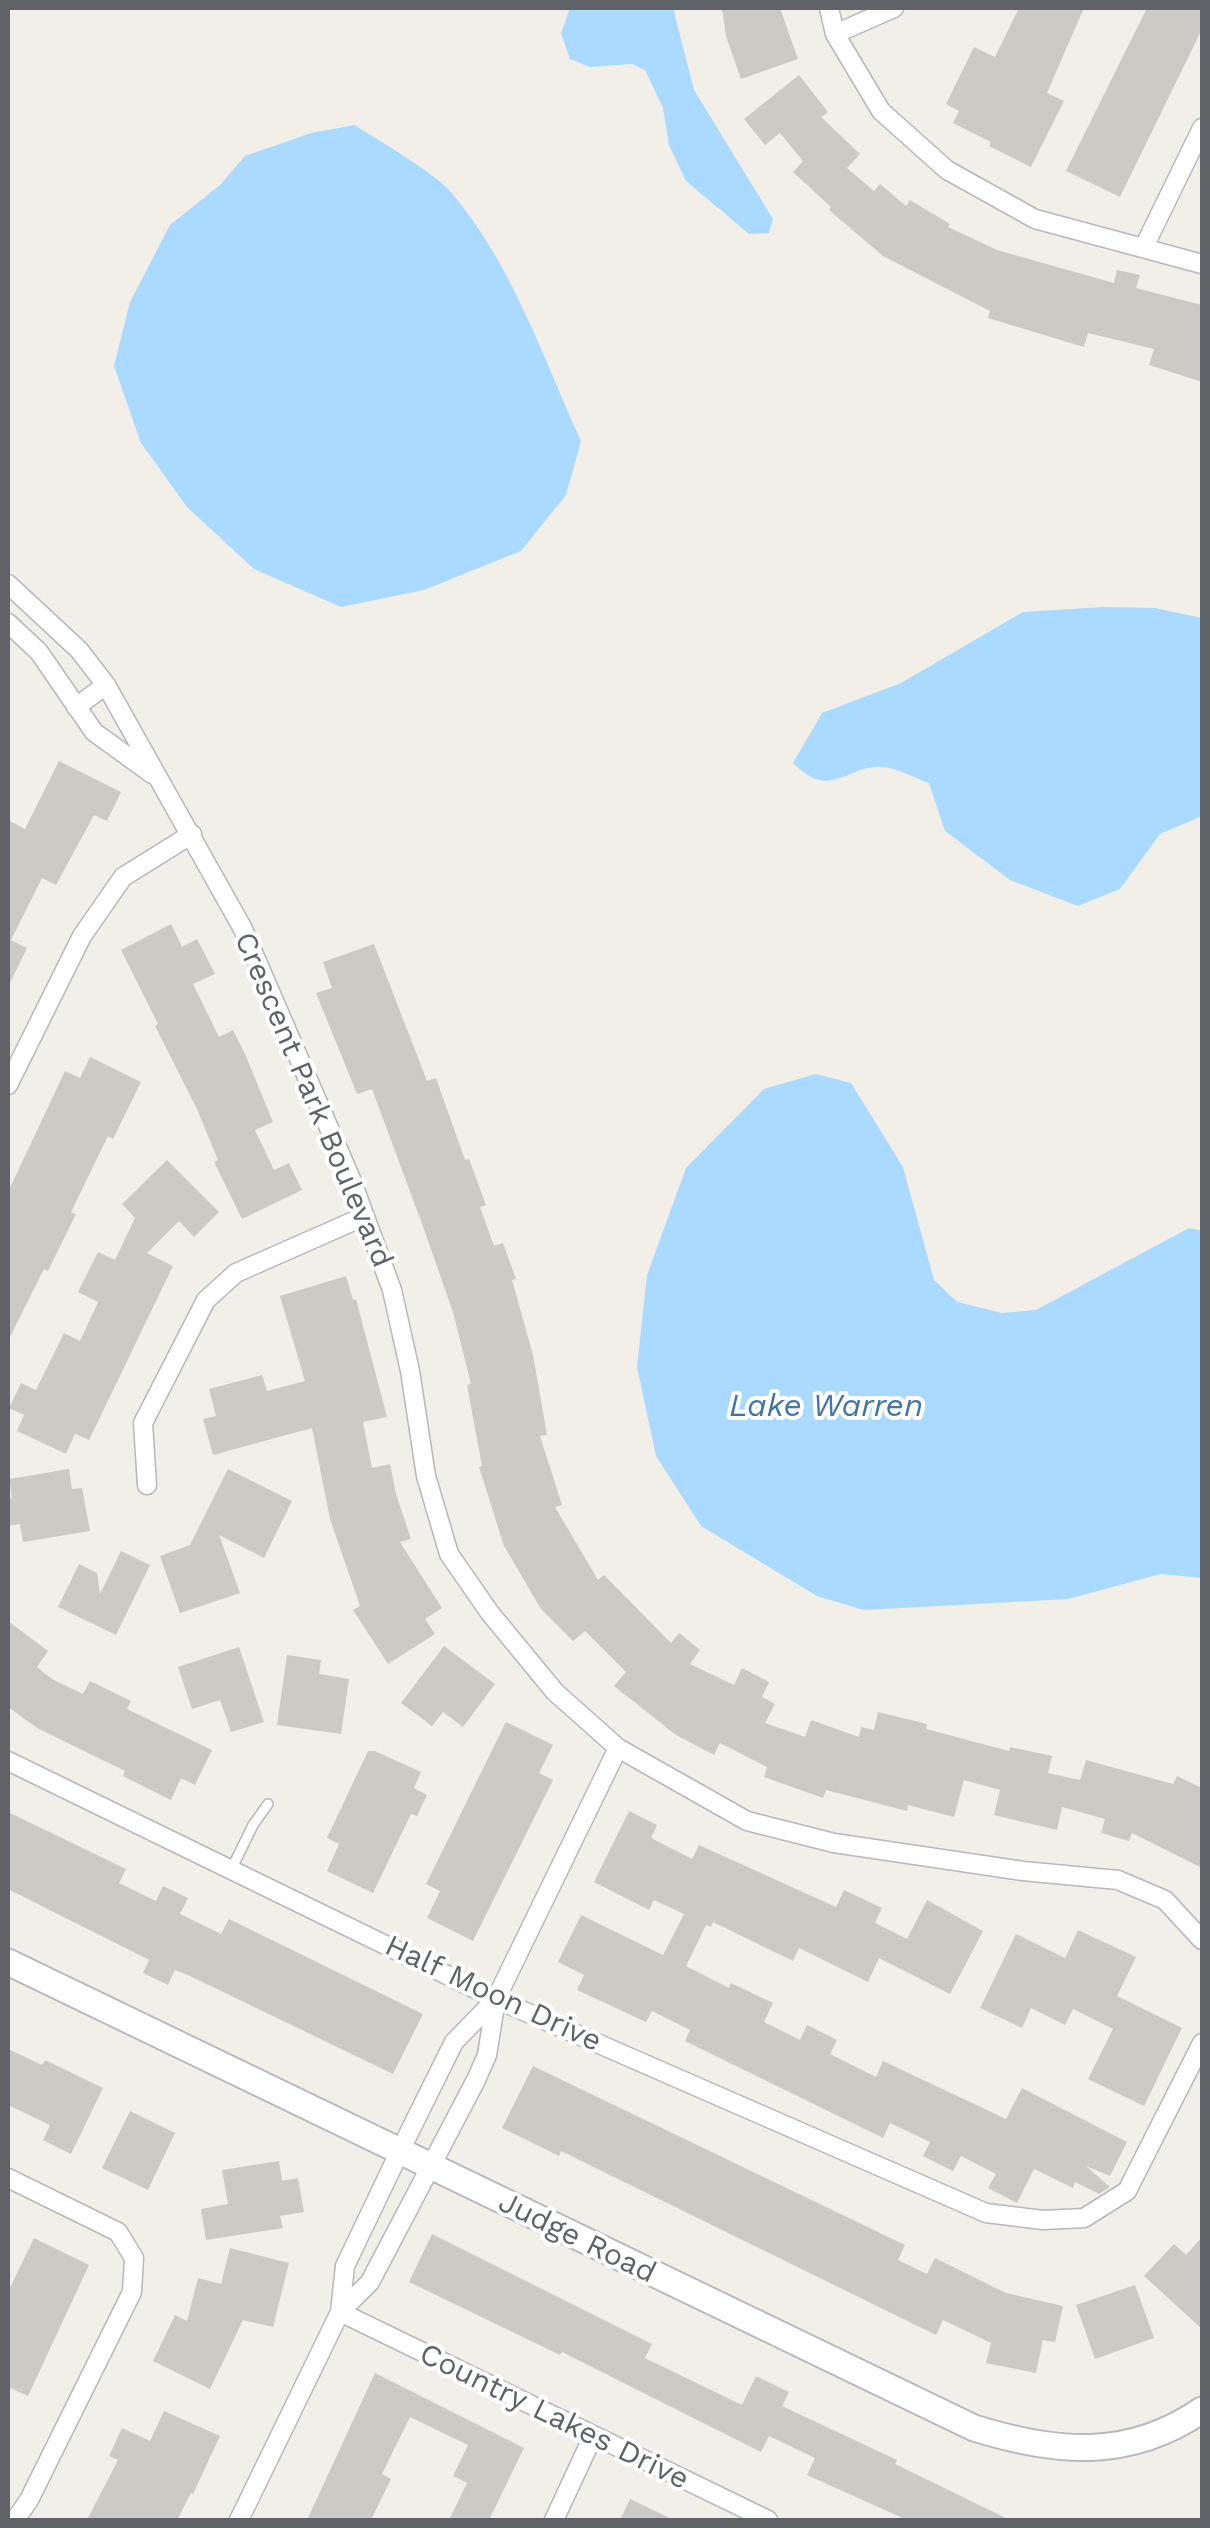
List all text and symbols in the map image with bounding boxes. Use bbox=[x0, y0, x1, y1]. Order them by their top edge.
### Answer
street label: Crescent Park Boulevard bbox=[226, 927, 400, 1273]
water label: Lake Warren bbox=[729, 1388, 923, 1426]
street label: Half Moon Drive bbox=[379, 1928, 607, 2060]
street label: Judge Road bbox=[492, 2184, 662, 2292]
street label: Country Lakes Drive bbox=[413, 2336, 695, 2498]

